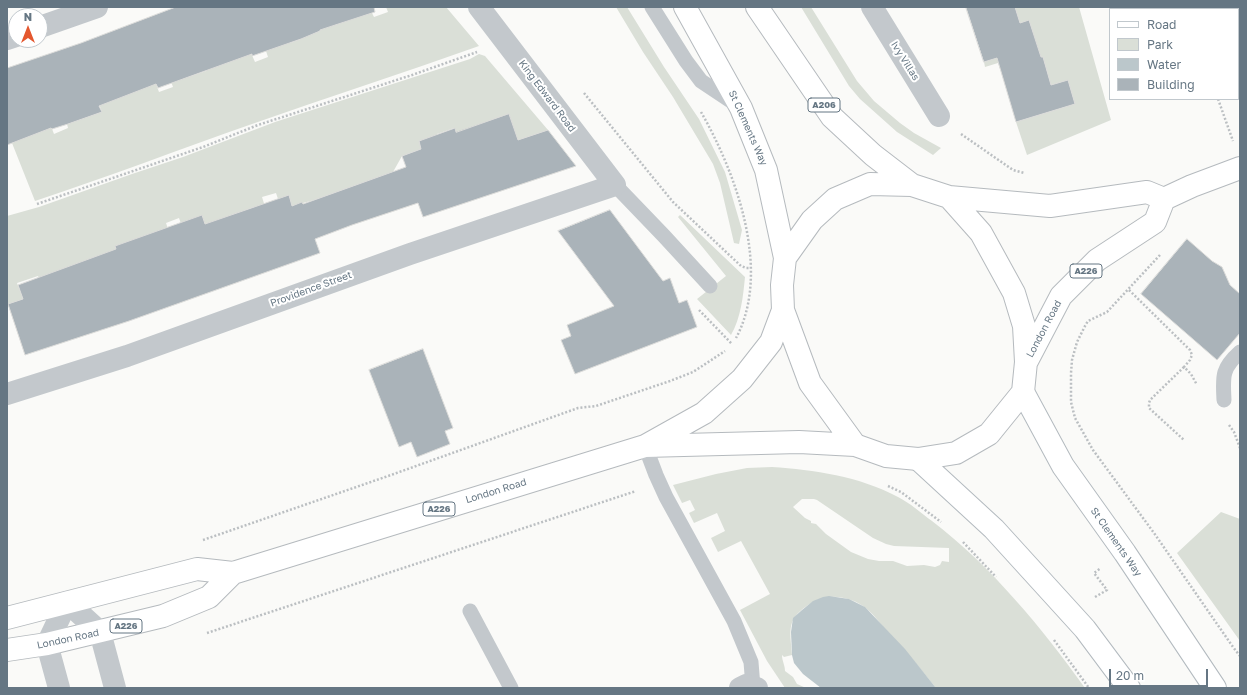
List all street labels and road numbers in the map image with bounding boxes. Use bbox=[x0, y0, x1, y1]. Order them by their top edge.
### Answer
street label: Ivy Villas bbox=[888, 39, 922, 83]
street label: King Edward Road bbox=[516, 58, 578, 134]
street label: St Clements Way bbox=[726, 88, 770, 168]
road number: A206 bbox=[808, 98, 840, 112]
road number: A226 bbox=[1070, 264, 1102, 278]
street label: Providence Street bbox=[269, 269, 353, 309]
street label: London Road bbox=[1024, 298, 1064, 360]
street label: London Road bbox=[464, 476, 528, 506]
road number: A226 bbox=[423, 502, 455, 516]
street label: St Clements Way bbox=[1088, 505, 1144, 579]
road number: A226 bbox=[110, 619, 142, 633]
street label: London Road bbox=[36, 627, 100, 651]

